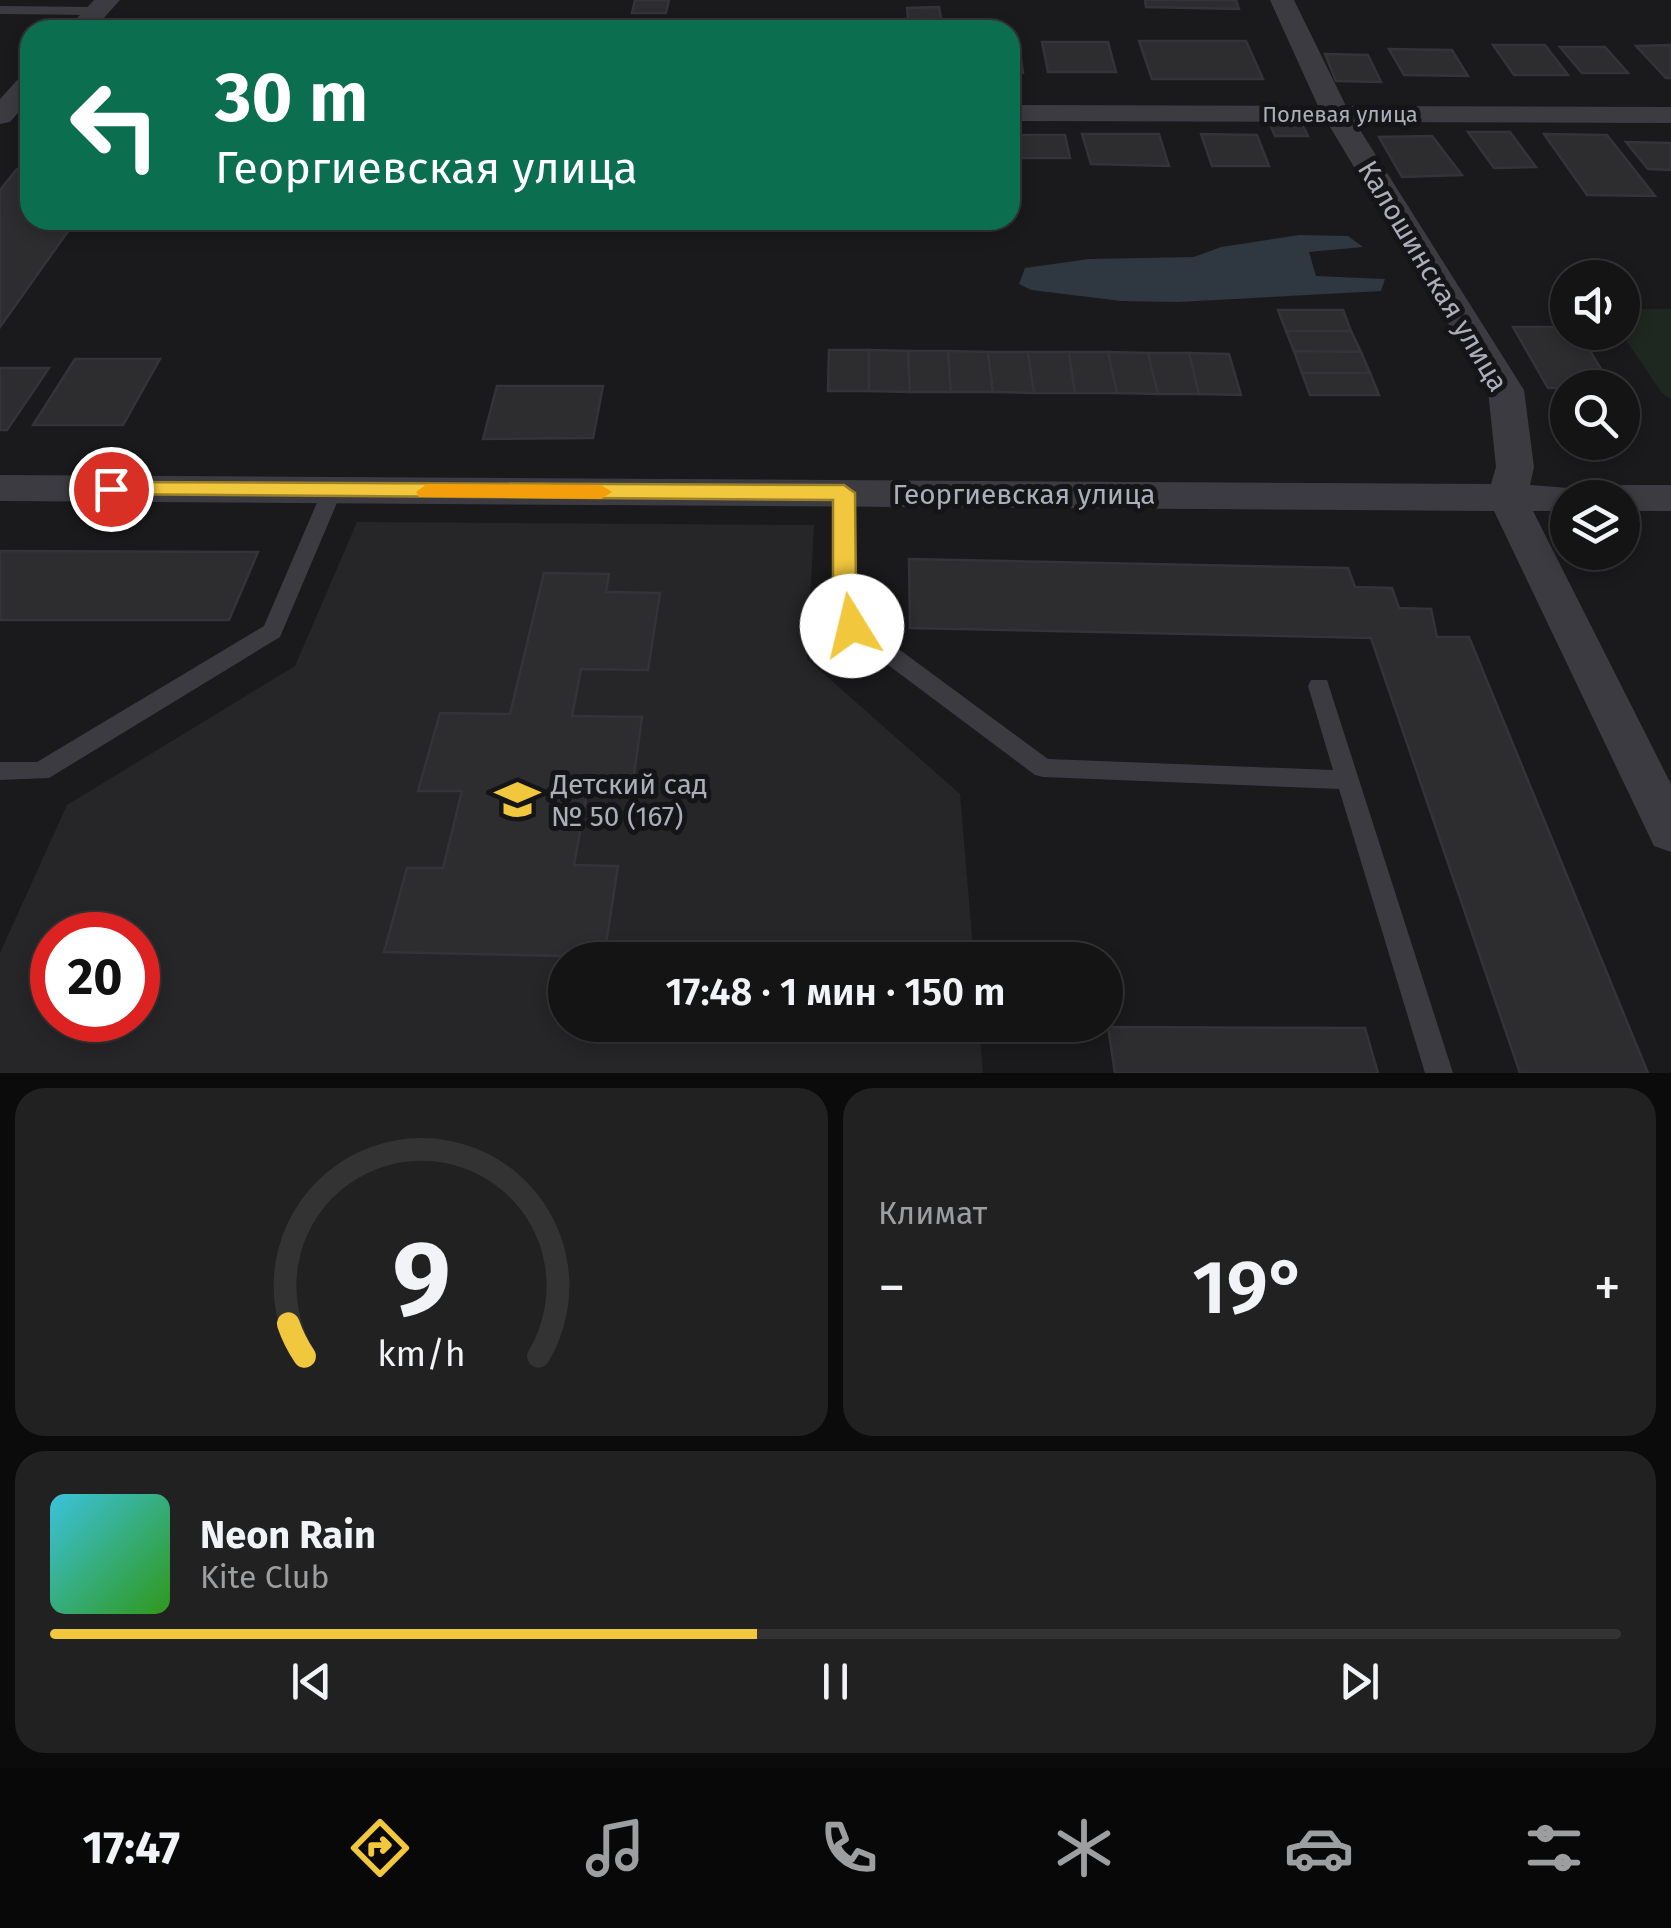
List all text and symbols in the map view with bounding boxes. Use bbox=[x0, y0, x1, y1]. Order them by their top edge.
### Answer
text: 30 m bbox=[215, 56, 368, 140]
icon: left bbox=[50, 60, 180, 190]
street label: Полевая улица bbox=[1262, 101, 1418, 128]
text: Георгиевская улица bbox=[215, 141, 638, 195]
street label: Калошинская улица bbox=[1351, 155, 1515, 397]
map controls bbox=[1550, 260, 1640, 570]
button: sound bbox=[1550, 260, 1640, 350]
button: search bbox=[1550, 370, 1640, 460]
pin bbox=[69, 447, 154, 532]
icon: arrive bbox=[84, 462, 139, 517]
street label: Георгиевская улица bbox=[892, 478, 1156, 511]
button: layers bbox=[1550, 480, 1640, 570]
position arrow bbox=[800, 574, 904, 678]
place label: Детский сад № 50 (167) bbox=[550, 768, 708, 833]
school or university icon: Детский сад № 50 (167) bbox=[494, 776, 542, 824]
speed limit sign: 20 bbox=[30, 912, 160, 1042]
text: 17:48 · 1 мин · 150 m bbox=[666, 969, 1005, 1015]
text: Климат bbox=[878, 1194, 987, 1232]
text: 9 bbox=[392, 1217, 451, 1342]
text: 19° bbox=[1192, 1243, 1307, 1333]
text: − bbox=[878, 1255, 906, 1321]
text: + bbox=[1594, 1255, 1621, 1321]
text: km/h bbox=[377, 1333, 466, 1375]
text: Neon Rain bbox=[200, 1512, 376, 1558]
text: Kite Club bbox=[200, 1558, 329, 1596]
icon: previous bbox=[284, 1654, 339, 1709]
icon: pause bbox=[808, 1654, 863, 1709]
icon: next bbox=[1332, 1654, 1387, 1709]
icon: directions bbox=[345, 1813, 415, 1883]
icon: music bbox=[580, 1813, 650, 1883]
icon: phone bbox=[814, 1813, 884, 1883]
icon: climate bbox=[1049, 1813, 1119, 1883]
icon: car bbox=[1284, 1813, 1354, 1883]
icon: filters bbox=[1519, 1813, 1589, 1883]
text: 17:47 bbox=[82, 1821, 180, 1875]

